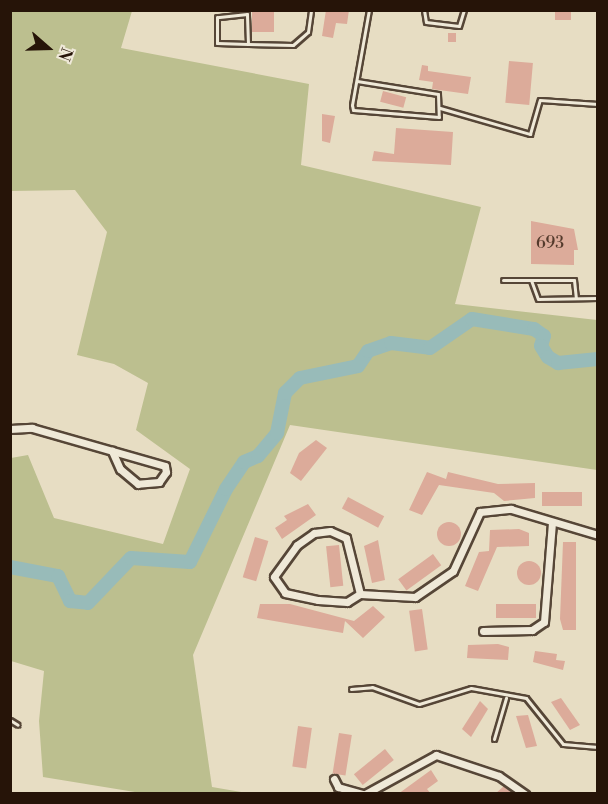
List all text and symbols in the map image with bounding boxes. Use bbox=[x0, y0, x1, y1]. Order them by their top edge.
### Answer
north arrow bbox=[18, 18, 78, 78]
text: N bbox=[53, 45, 76, 64]
house number: 693 bbox=[536, 233, 564, 253]

